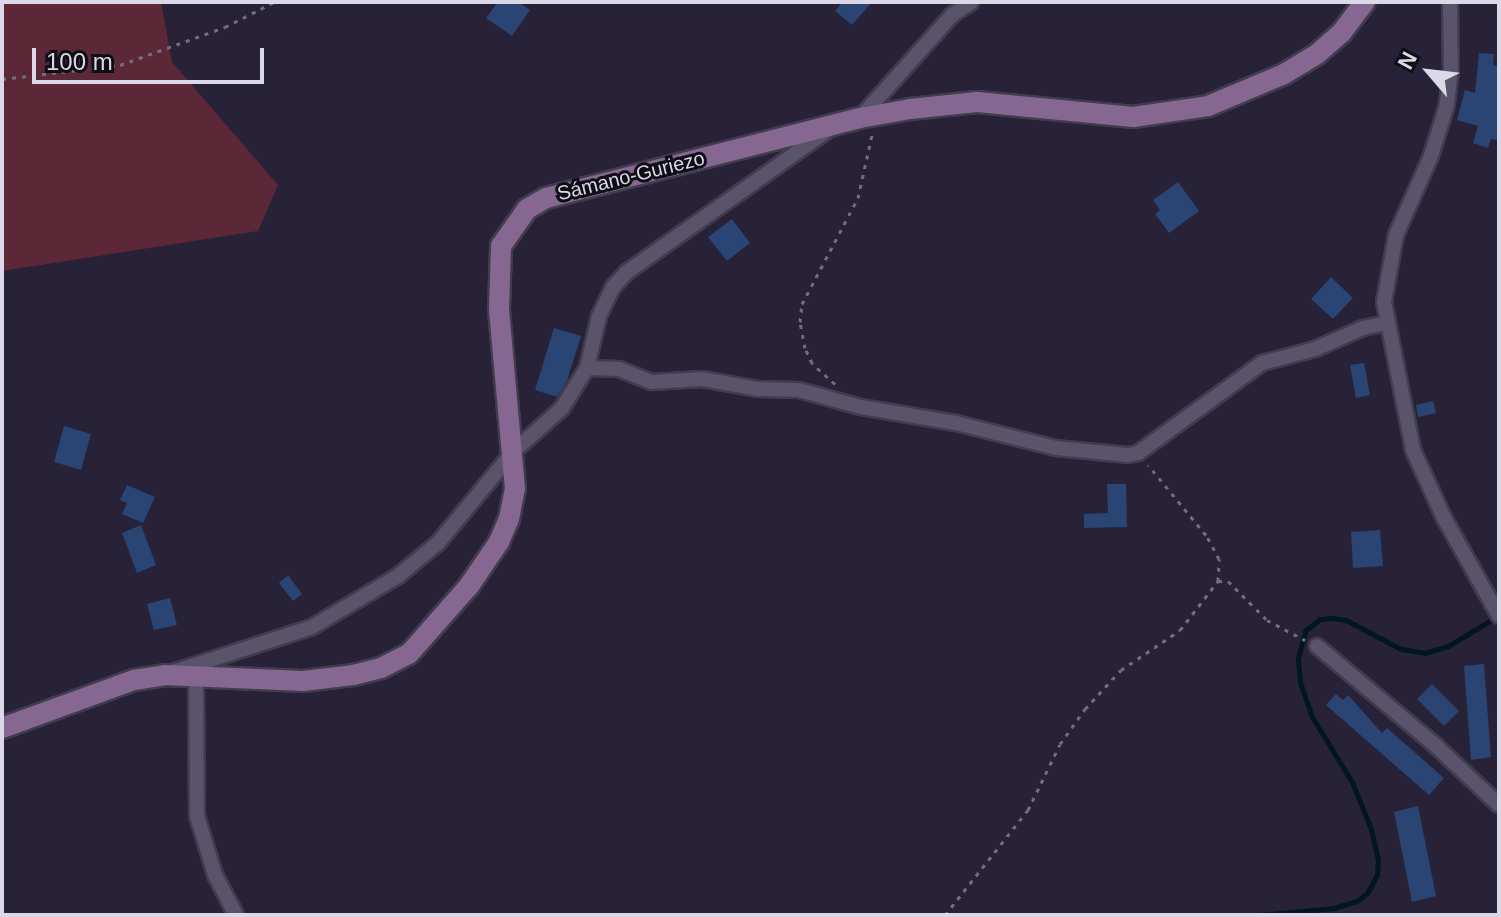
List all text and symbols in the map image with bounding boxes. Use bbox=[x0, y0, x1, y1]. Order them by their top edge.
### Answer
scale bar bbox=[36, 32, 268, 82]
north arrow bbox=[1389, 32, 1469, 112]
text: 100 m bbox=[46, 48, 113, 75]
text: N bbox=[1393, 48, 1422, 73]
street label: Sámano-Guriezo bbox=[555, 146, 707, 206]

